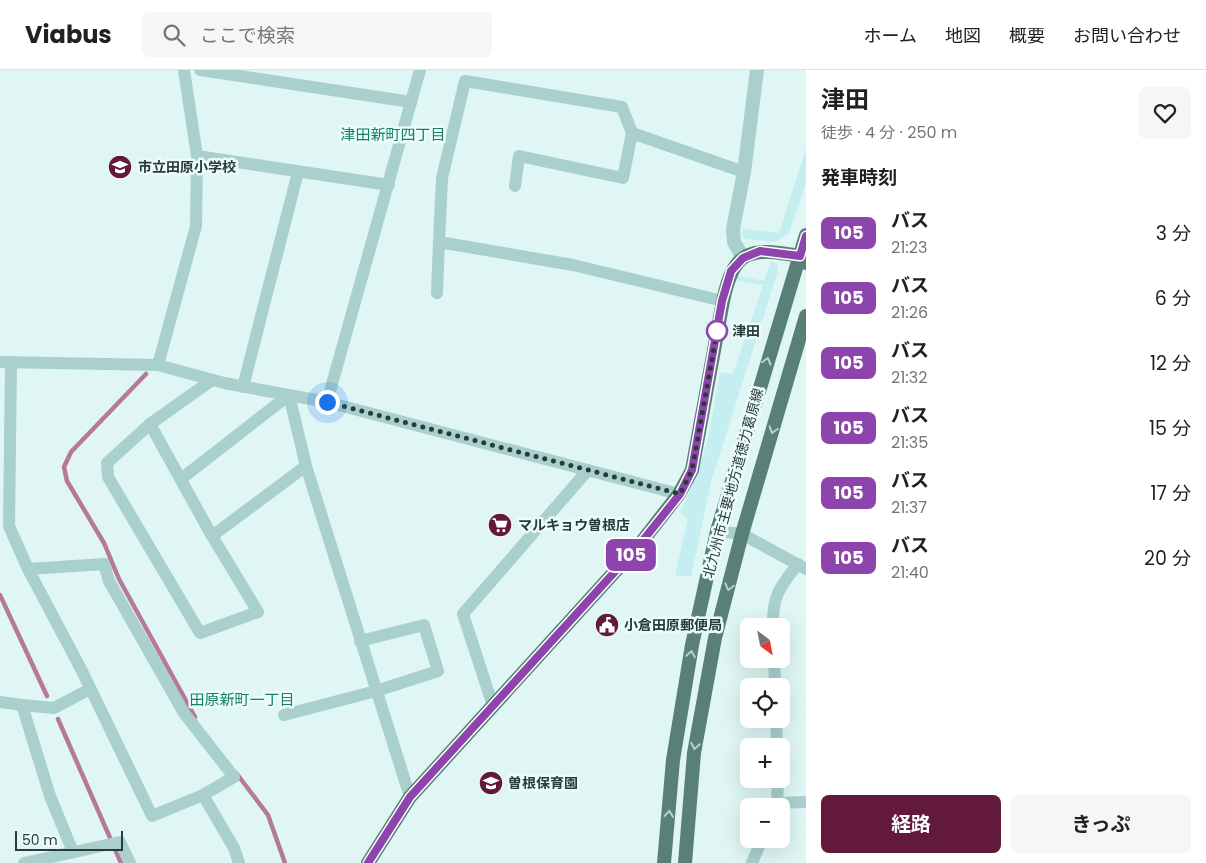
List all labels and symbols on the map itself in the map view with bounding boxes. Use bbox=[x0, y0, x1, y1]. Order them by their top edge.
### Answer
district label: 津田新町四丁目 bbox=[340, 124, 446, 145]
school or university icon: 市立田原小学校 bbox=[107, 154, 133, 180]
place label: 市立田原小学校 bbox=[138, 157, 236, 177]
marker: 津田 bbox=[706, 320, 728, 342]
place label: 津田 bbox=[732, 321, 760, 341]
one-way arrow bbox=[762, 358, 772, 366]
street label: 北九州市主要地方道徳力葛原線 bbox=[698, 386, 768, 580]
your location bbox=[315, 390, 340, 415]
one-way arrow bbox=[768, 426, 778, 434]
supermarket icon: マルキョウ曽根店 bbox=[487, 512, 513, 538]
place label: マルキョウ曽根店 bbox=[518, 515, 630, 535]
line badge: 105 bbox=[602, 539, 660, 571]
one-way arrow bbox=[724, 582, 735, 591]
public building icon: 小倉田原郵便局 bbox=[594, 612, 620, 638]
place label: 小倉田原郵便局 bbox=[624, 615, 722, 635]
north arrow bbox=[740, 618, 790, 668]
one-way arrow bbox=[685, 649, 695, 658]
district label: 田原新町一丁目 bbox=[189, 689, 295, 710]
one-way arrow bbox=[691, 741, 701, 750]
school or university icon: 曽根保育園 bbox=[478, 770, 504, 796]
place label: 曽根保育園 bbox=[508, 773, 578, 793]
one-way arrow bbox=[663, 810, 674, 818]
scale bar bbox=[15, 828, 122, 851]

